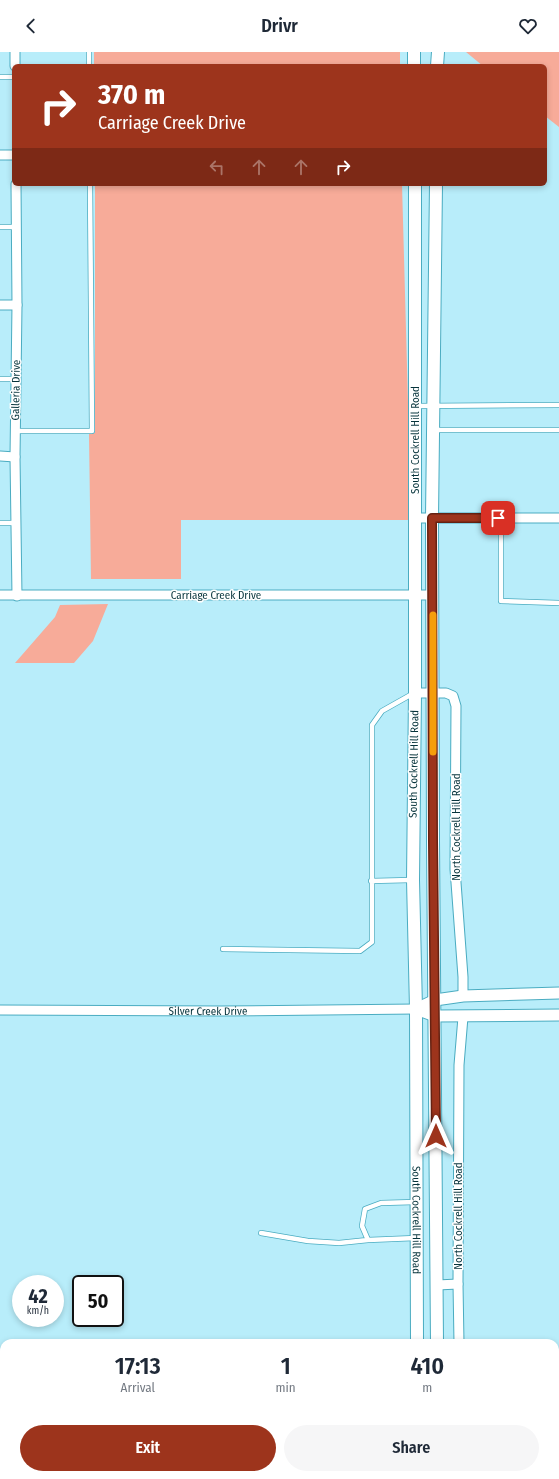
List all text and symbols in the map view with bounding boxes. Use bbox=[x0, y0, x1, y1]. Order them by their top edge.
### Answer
icon: back bbox=[20, 15, 42, 37]
text: Drivr bbox=[261, 15, 298, 37]
icon: heart bbox=[517, 15, 539, 37]
text: 370 m bbox=[98, 78, 165, 111]
icon: right bbox=[32, 80, 84, 132]
text: Carriage Creek Drive bbox=[98, 112, 246, 134]
icon: left bbox=[206, 156, 228, 178]
icon: ahead bbox=[248, 156, 270, 178]
icon: ahead bbox=[290, 156, 312, 178]
icon: right bbox=[332, 156, 354, 178]
street label: Galleria Drive bbox=[9, 360, 23, 420]
street label: South Cockrell Hill Road bbox=[409, 386, 422, 494]
pin bbox=[481, 501, 515, 535]
icon: arrive bbox=[487, 507, 509, 529]
street label: Carriage Creek Drive bbox=[171, 589, 261, 602]
street label: South Cockrell Hill Road bbox=[407, 710, 421, 818]
street label: North Cockrell Hill Road bbox=[450, 773, 463, 881]
street label: Silver Creek Drive bbox=[169, 1004, 247, 1018]
position arrow bbox=[415, 1115, 457, 1157]
street label: North Cockrell Hill Road bbox=[452, 1162, 465, 1270]
street label: South Cockrell Hill Road bbox=[410, 1166, 423, 1274]
speed limit sign: 50 bbox=[72, 1275, 124, 1327]
text: 42 bbox=[28, 1284, 48, 1308]
text: km/h bbox=[27, 1305, 49, 1317]
text: 17:13 bbox=[115, 1352, 161, 1380]
text: 1 bbox=[281, 1352, 291, 1380]
text: 410 bbox=[411, 1352, 444, 1380]
text: Arrival bbox=[121, 1380, 155, 1395]
text: min bbox=[276, 1380, 296, 1395]
text: m bbox=[422, 1380, 432, 1395]
button: Exit bbox=[20, 1425, 276, 1471]
button: Share bbox=[284, 1425, 539, 1471]

